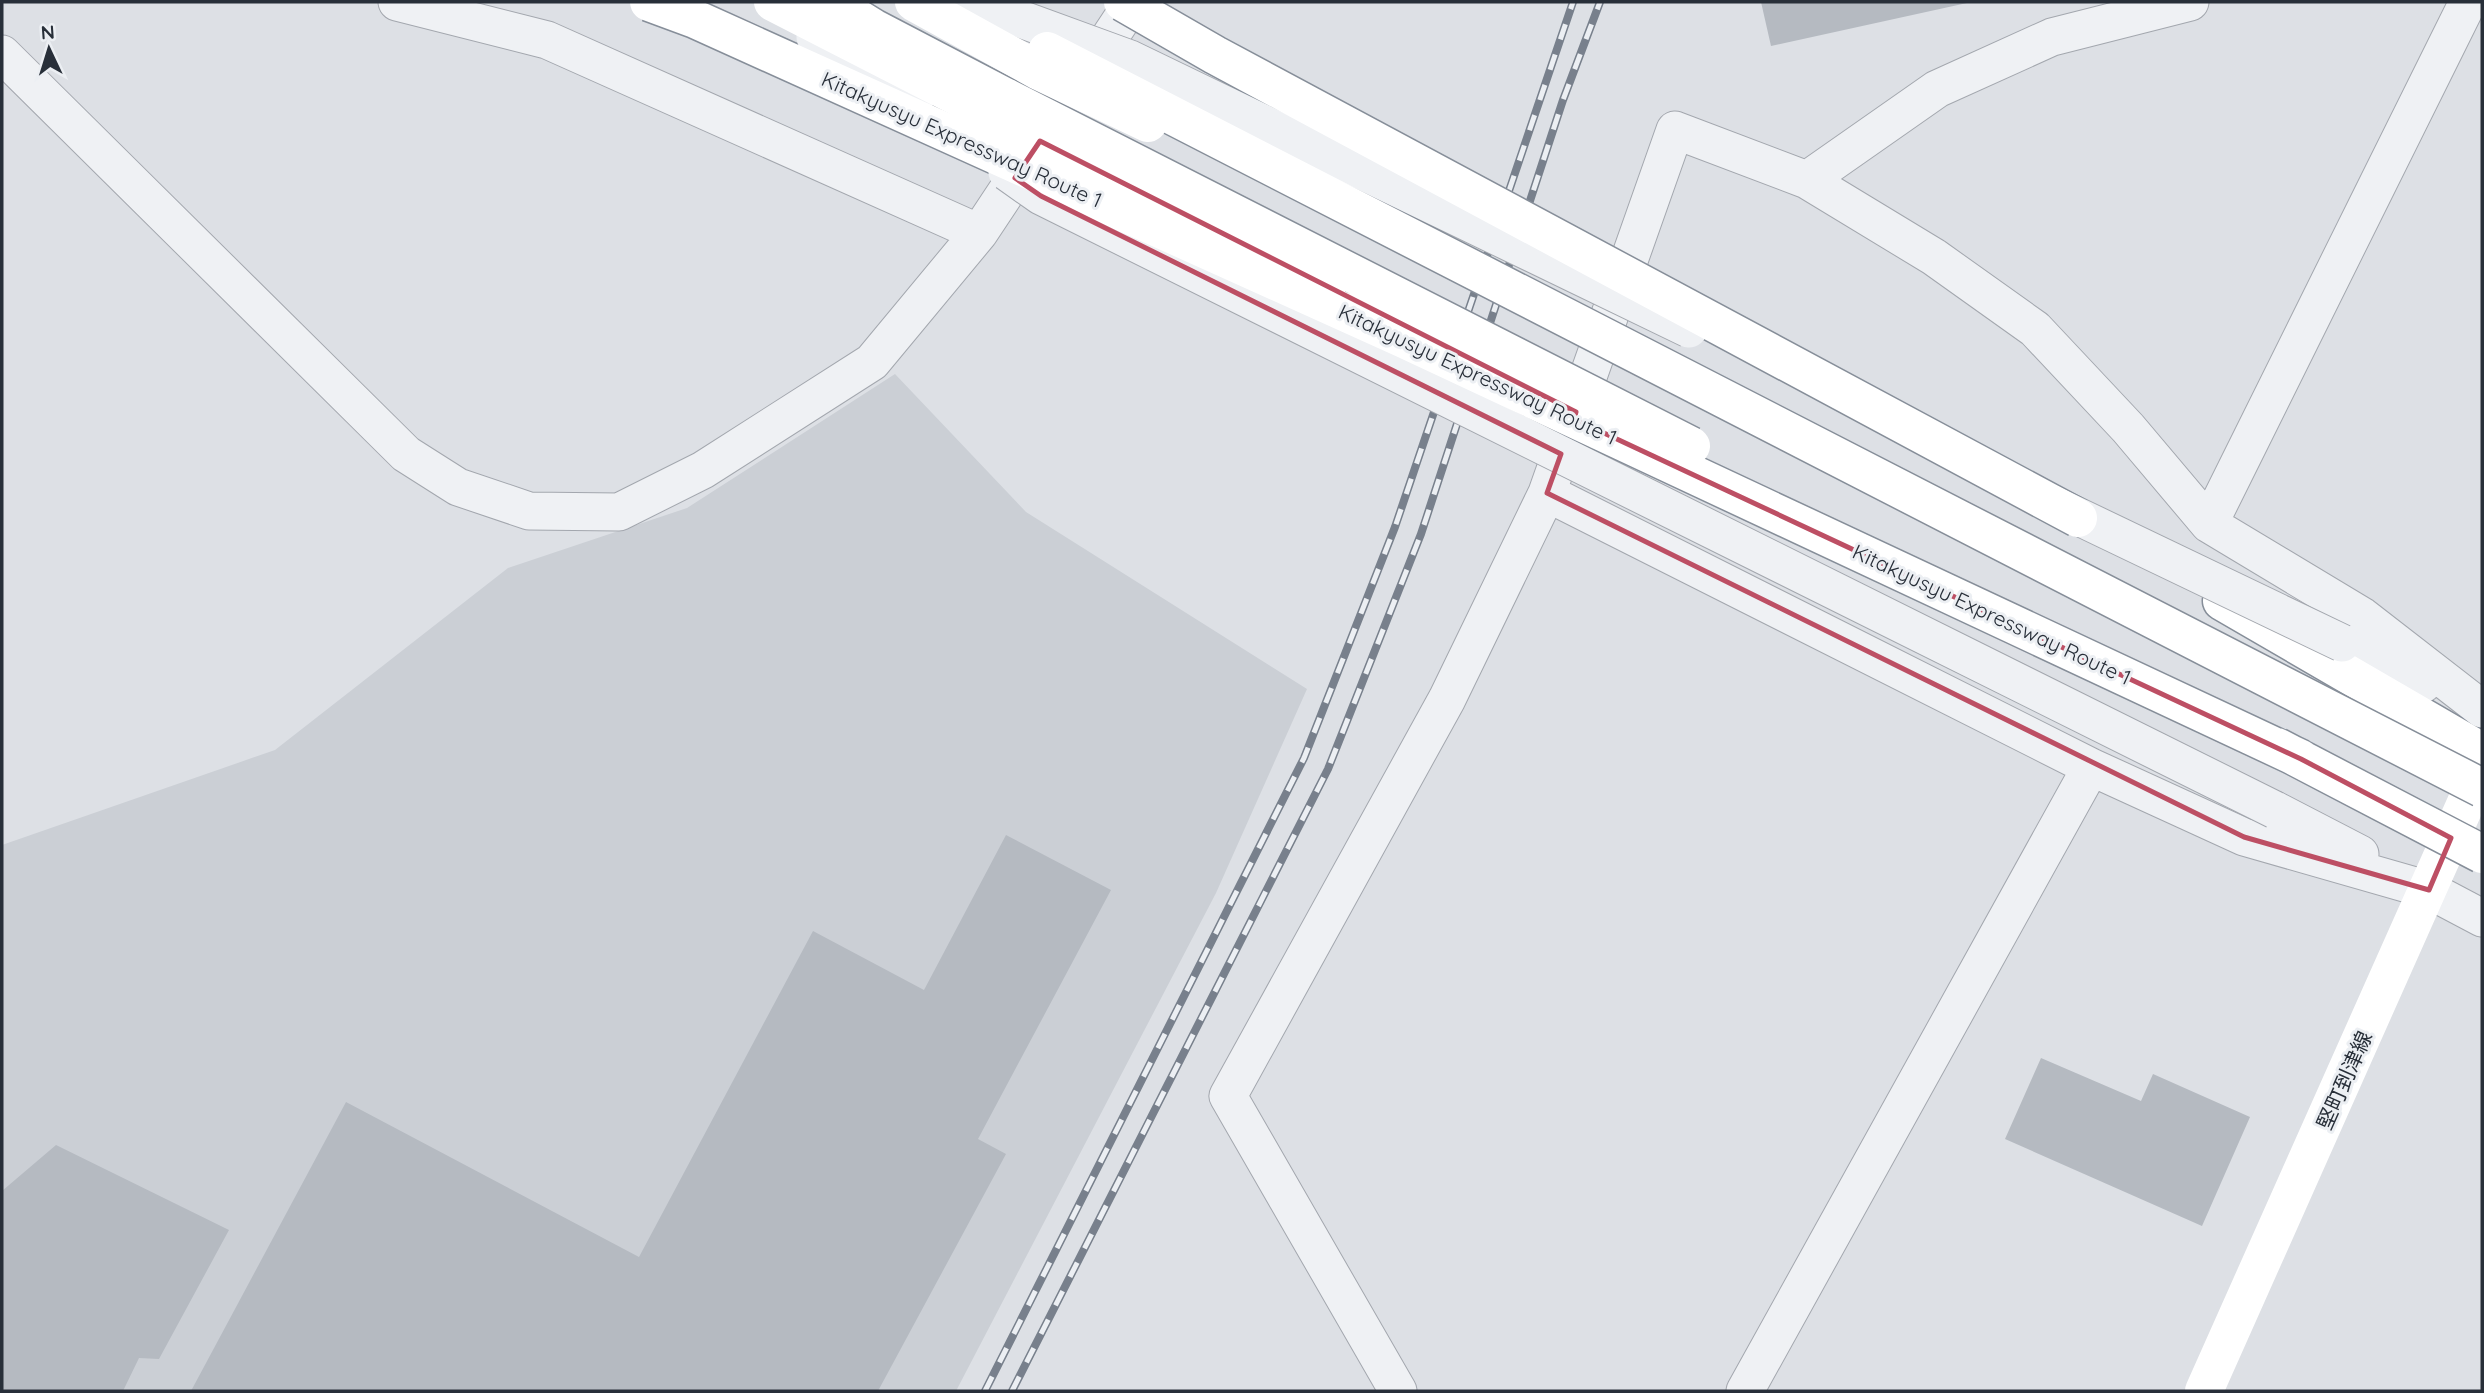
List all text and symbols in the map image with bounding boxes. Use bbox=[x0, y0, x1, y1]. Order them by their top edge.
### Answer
north arrow bbox=[14, 14, 84, 84]
text: N bbox=[40, 20, 56, 44]
street label: Kitakyusyu Expressway Route 1 bbox=[818, 65, 1106, 213]
street label: Kitakyusyu Expressway Route 1 bbox=[1335, 298, 1621, 450]
street label: Kitakyusyu Expressway Route 1 bbox=[1849, 538, 2135, 690]
street label: 堅町到津線 bbox=[2311, 1027, 2377, 1133]

